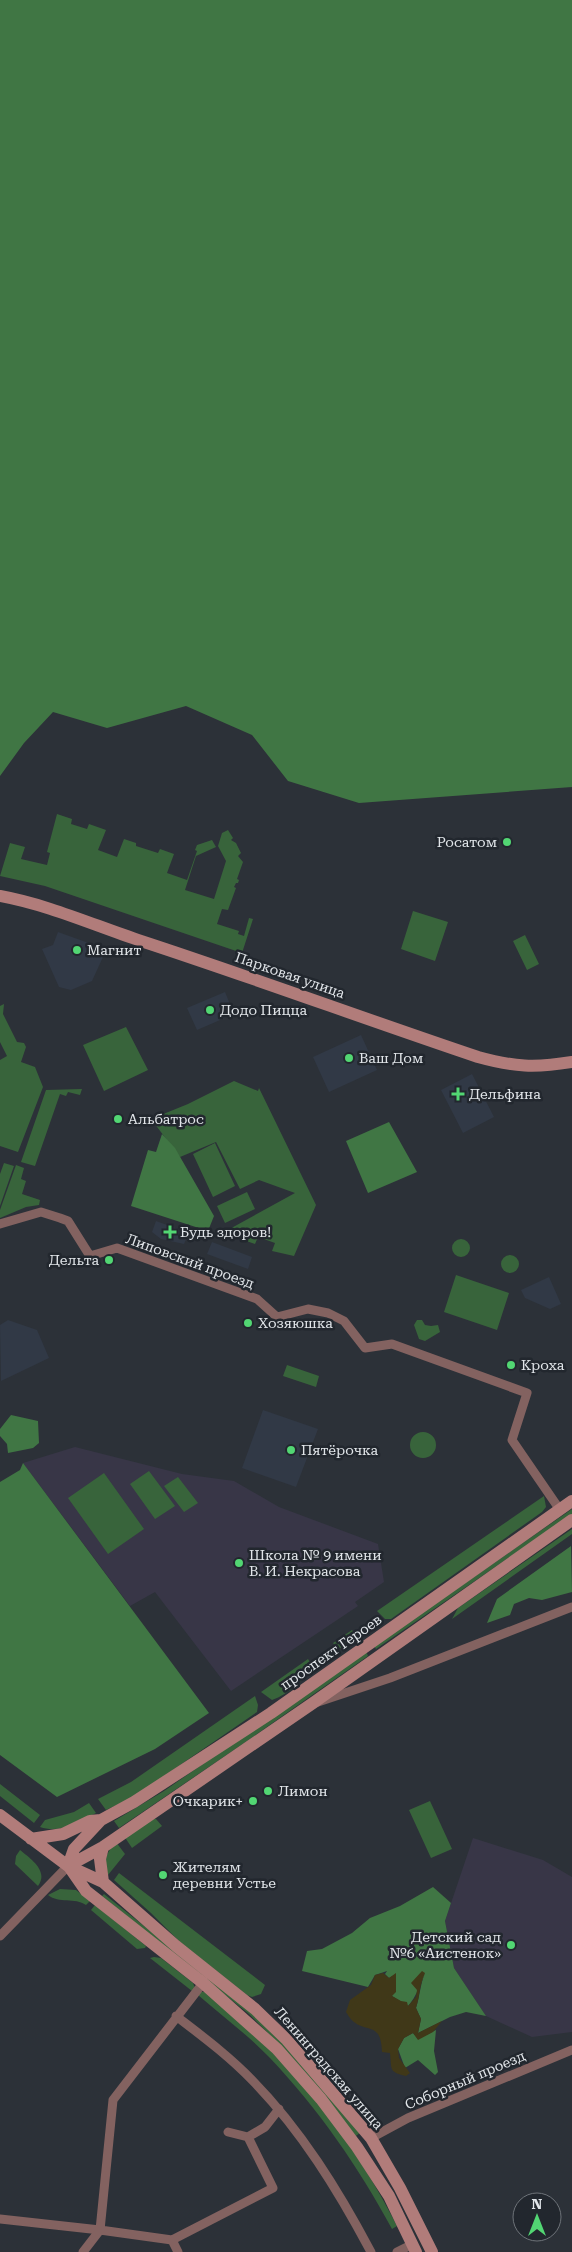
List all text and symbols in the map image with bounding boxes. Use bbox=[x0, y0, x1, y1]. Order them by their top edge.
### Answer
place label: Росатом bbox=[437, 834, 497, 850]
marker: Росатом bbox=[501, 836, 513, 848]
place label: Магнит bbox=[87, 942, 141, 958]
marker: Магнит bbox=[71, 944, 83, 956]
street label: Парковая улица bbox=[233, 949, 347, 1001]
place label: Додо Пицца bbox=[220, 1002, 308, 1018]
marker: Додо Пицца bbox=[204, 1004, 216, 1016]
place label: Ваш Дом bbox=[359, 1050, 423, 1066]
marker: Ваш Дом bbox=[343, 1052, 355, 1064]
place label: Дельфина bbox=[469, 1086, 541, 1102]
marker: Дельфина bbox=[451, 1087, 465, 1101]
place label: Альбатрос bbox=[128, 1111, 204, 1127]
marker: Альбатрос bbox=[112, 1113, 124, 1125]
place label: Будь здоров! bbox=[180, 1224, 271, 1240]
marker: Будь здоров! bbox=[164, 1226, 176, 1238]
street label: Липовский проезд bbox=[124, 1230, 257, 1292]
place label: Дельта bbox=[49, 1252, 99, 1268]
marker: Дельта bbox=[103, 1254, 115, 1266]
place label: Хозяюшка bbox=[258, 1315, 333, 1331]
marker: Хозяюшка bbox=[242, 1317, 254, 1329]
place label: Кроха bbox=[521, 1357, 565, 1373]
marker: Кроха bbox=[505, 1359, 517, 1371]
place label: Пятёрочка bbox=[301, 1442, 378, 1458]
marker: Пятёрочка bbox=[285, 1444, 297, 1456]
place label: Школа № 9 имени В. И. Некрасова bbox=[249, 1547, 382, 1579]
marker: Школа № 9 имени В. И. Некрасова bbox=[233, 1557, 245, 1569]
street label: проспект Героев bbox=[277, 1611, 385, 1693]
place label: Лимон bbox=[278, 1783, 328, 1799]
marker: Лимон bbox=[262, 1785, 274, 1797]
place label: Очкарик+ bbox=[173, 1793, 243, 1809]
marker: Очкарик+ bbox=[247, 1795, 259, 1807]
place label: Жителям деревни Устье bbox=[173, 1859, 276, 1891]
marker: Жителям деревни Устье bbox=[157, 1869, 169, 1881]
place label: Детский сад №6 «Аистенок» bbox=[389, 1929, 501, 1961]
marker: Детский сад №6 «Аистенок» bbox=[505, 1939, 517, 1951]
street label: Ленинградская улица bbox=[271, 2004, 387, 2133]
street label: Соборный проезд bbox=[403, 2047, 528, 2113]
north arrow bbox=[512, 2192, 562, 2242]
text: N bbox=[532, 2196, 543, 2212]

